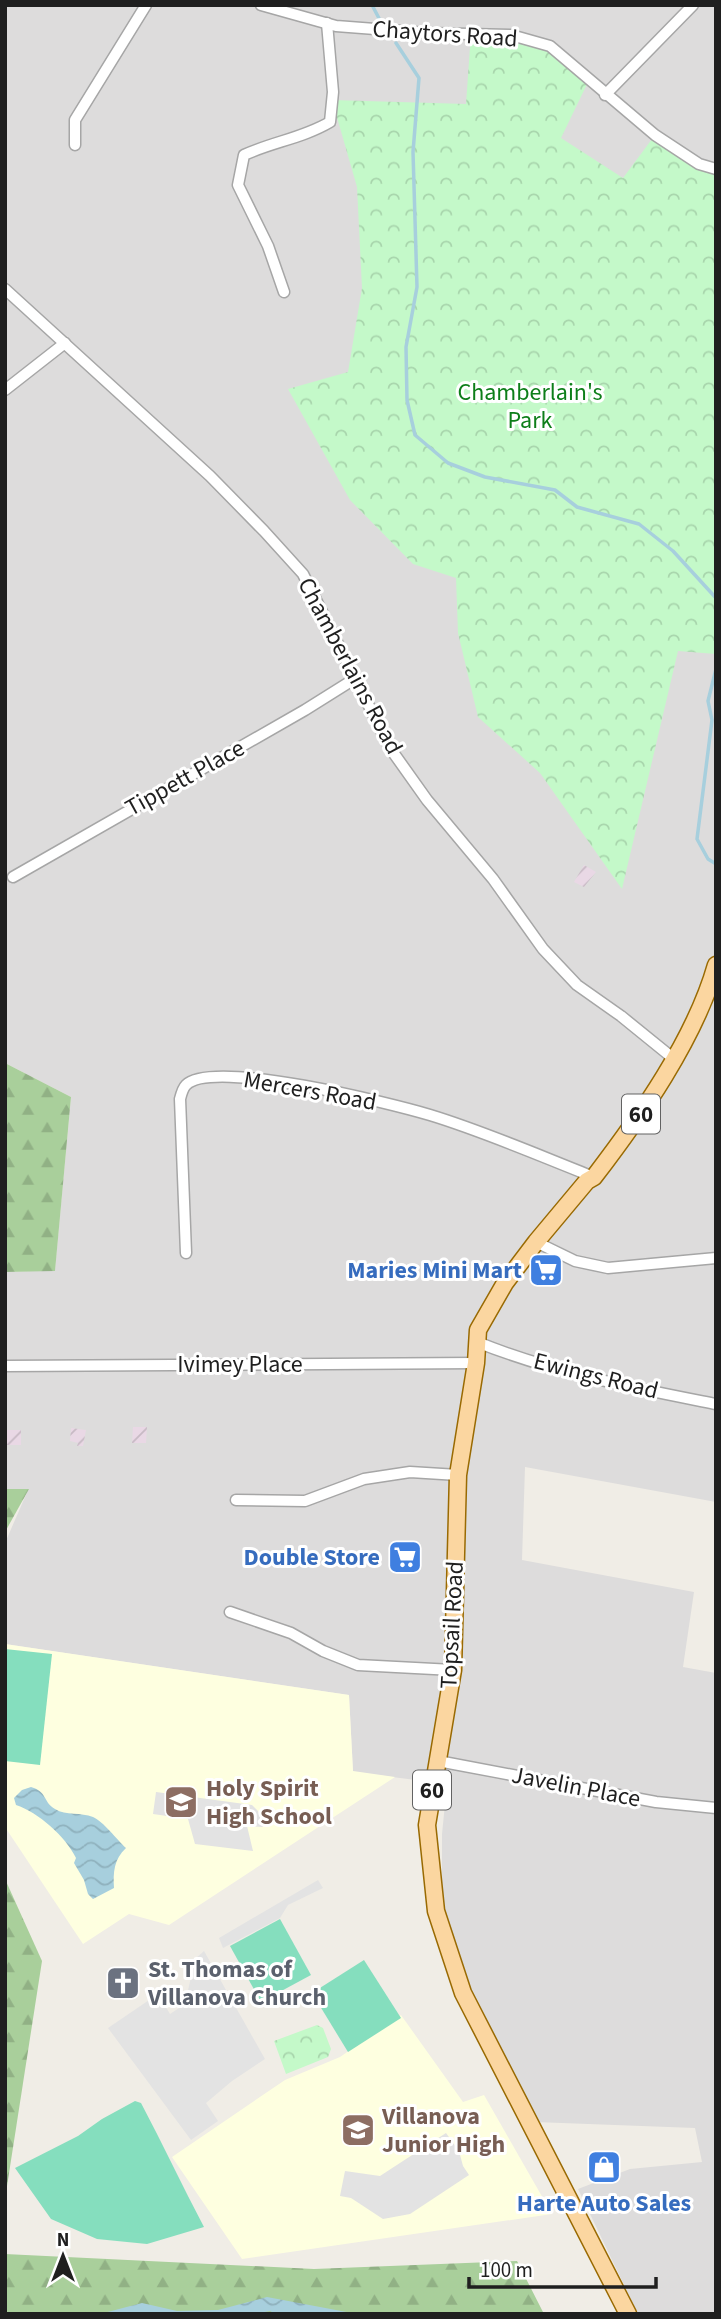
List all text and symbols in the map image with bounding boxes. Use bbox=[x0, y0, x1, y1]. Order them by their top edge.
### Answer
street label: Chaytors Road bbox=[371, 11, 519, 57]
park label: Chamberlain's Park bbox=[457, 375, 603, 438]
street label: Chamberlains Road bbox=[289, 571, 411, 761]
street label: Tippett Place bbox=[119, 731, 251, 825]
street label: Mercers Road bbox=[241, 1062, 379, 1120]
road number: 60 bbox=[622, 1094, 660, 1134]
supermarket icon: Maries Mini Mart bbox=[527, 1251, 565, 1289]
place label: Maries Mini Mart bbox=[347, 1253, 522, 1288]
street label: Ewings Road bbox=[530, 1344, 662, 1408]
street label: Ivimey Place bbox=[177, 1347, 303, 1382]
supermarket icon: Double Store bbox=[386, 1538, 424, 1576]
place label: Double Store bbox=[243, 1540, 380, 1575]
street label: Topsail Road bbox=[431, 1560, 473, 1690]
street label: Javelin Place bbox=[509, 1757, 643, 1817]
road number: 60 bbox=[413, 1770, 451, 1810]
place label: Holy Spirit High School bbox=[206, 1771, 332, 1834]
school or university icon: Holy Spirit High School bbox=[162, 1783, 200, 1821]
place label: St. Thomas of Villanova Church bbox=[147, 1952, 326, 2015]
church icon: St. Thomas of Villanova Church bbox=[104, 1964, 142, 2002]
place label: Villanova Junior High bbox=[381, 2099, 505, 2162]
school or university icon: Villanova Junior High bbox=[339, 2111, 377, 2149]
shop icon: Harte Auto Sales bbox=[585, 2148, 623, 2186]
place label: Harte Auto Sales bbox=[517, 2186, 691, 2221]
north arrow bbox=[28, 2221, 98, 2291]
text: N bbox=[57, 2227, 69, 2254]
scale bar bbox=[469, 2246, 656, 2290]
text: 100 m bbox=[480, 2255, 533, 2285]

